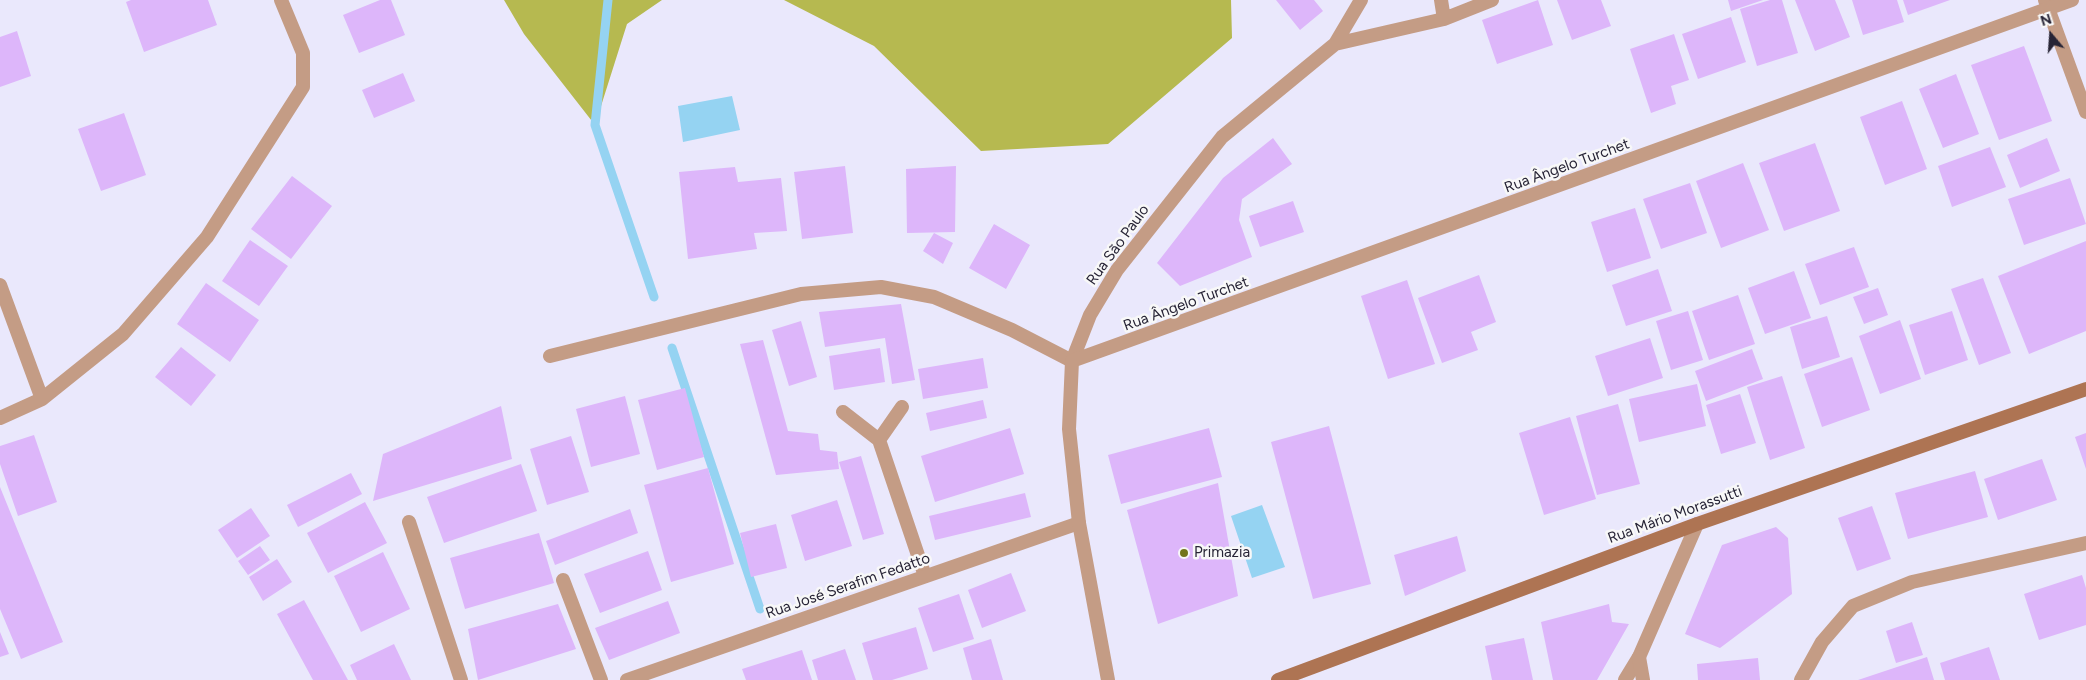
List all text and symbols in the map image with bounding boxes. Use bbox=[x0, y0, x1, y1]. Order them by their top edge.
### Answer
north arrow bbox=[2026, 10, 2076, 60]
text: N bbox=[2038, 11, 2054, 30]
street label: Rua Ângelo Turchet bbox=[1502, 135, 1632, 197]
street label: Rua São Paulo bbox=[1083, 201, 1153, 289]
street label: Rua Ângelo Turchet bbox=[1121, 273, 1251, 335]
street label: Rua Mário Morassutti bbox=[1605, 482, 1745, 548]
place label: Primazia bbox=[1194, 544, 1250, 562]
marker: Primazia bbox=[1178, 547, 1190, 559]
street label: Rua José Serafim Fedatto bbox=[763, 549, 933, 623]

